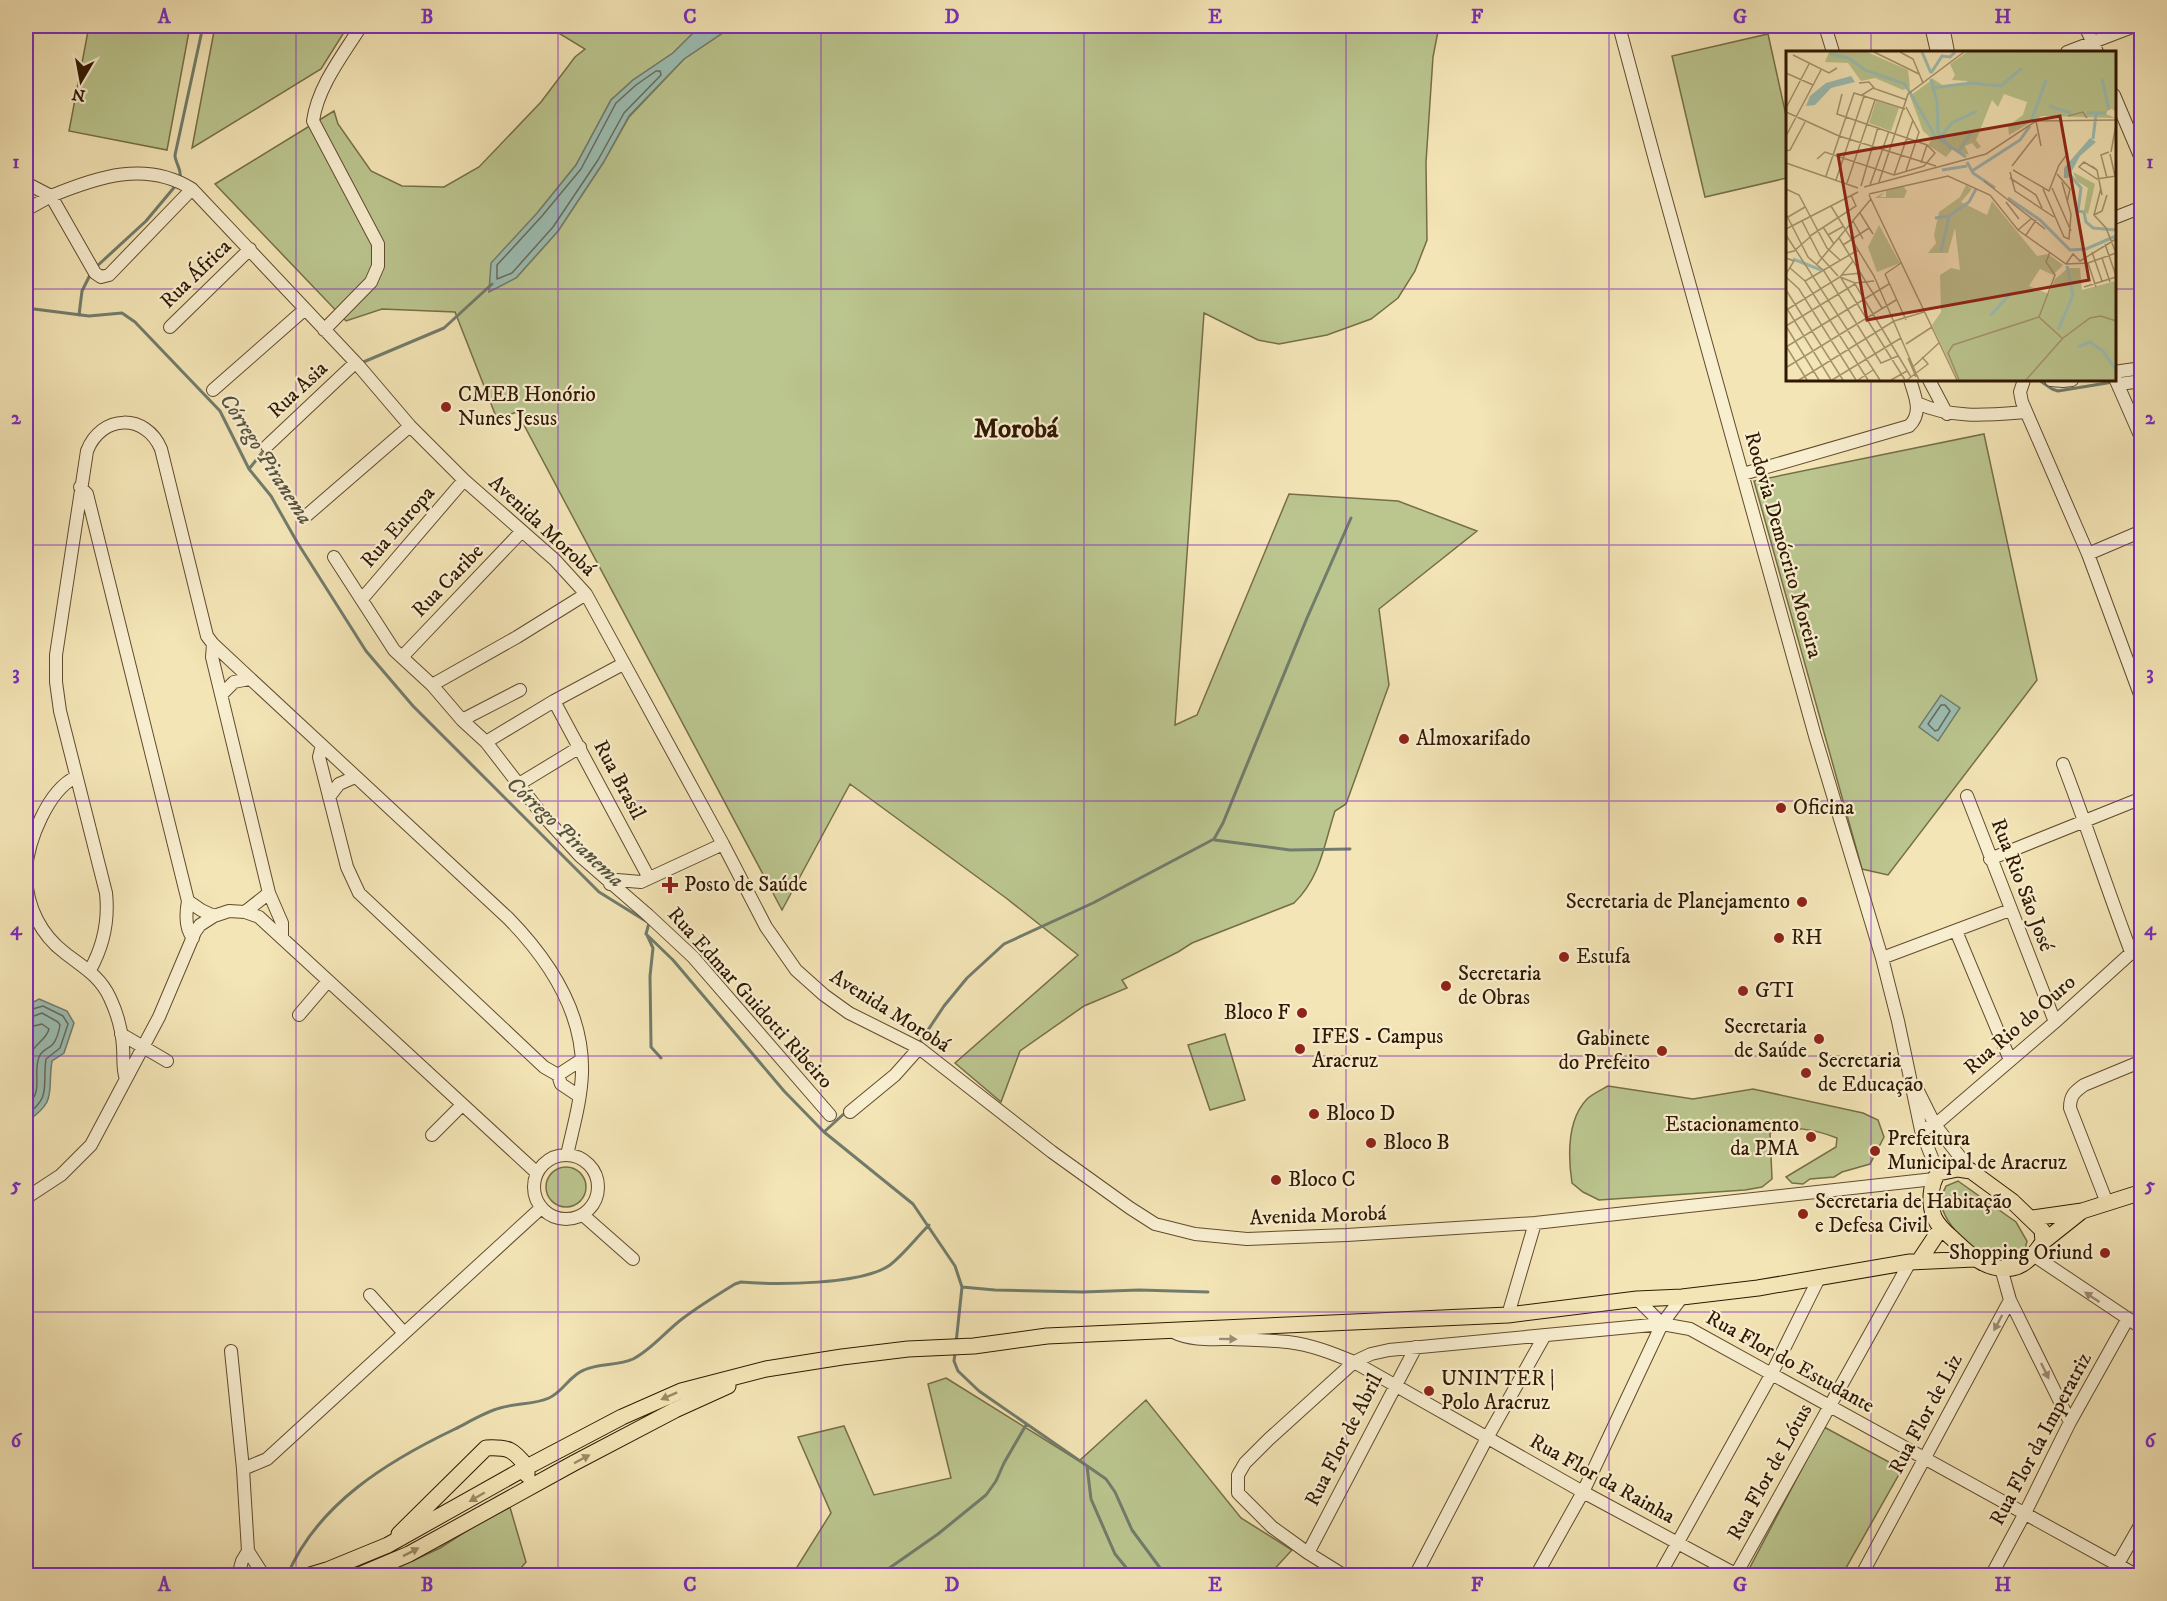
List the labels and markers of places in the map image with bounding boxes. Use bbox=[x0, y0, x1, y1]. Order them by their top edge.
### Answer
place label: CMEB Honório Nunes Jesus bbox=[458, 382, 596, 432]
marker: CMEB Honório Nunes Jesus bbox=[439, 400, 453, 414]
place label: Almoxarifado bbox=[1416, 726, 1530, 752]
marker: Almoxarifado bbox=[1397, 732, 1411, 746]
place label: Oficina bbox=[1793, 795, 1854, 821]
marker: Oficina bbox=[1774, 801, 1788, 815]
place label: Posto de Saúde bbox=[684, 872, 808, 898]
marker: Posto de Saúde bbox=[661, 876, 679, 894]
place label: Secretaria de Planejamento bbox=[1566, 889, 1790, 915]
marker: Secretaria de Planejamento bbox=[1795, 895, 1809, 909]
place label: RH bbox=[1791, 925, 1823, 951]
marker: RH bbox=[1772, 931, 1786, 945]
place label: Estufa bbox=[1576, 944, 1630, 970]
marker: Estufa bbox=[1557, 950, 1571, 964]
place label: Secretaria de Obras bbox=[1458, 961, 1541, 1011]
place label: GTI bbox=[1755, 978, 1794, 1004]
marker: Secretaria de Obras bbox=[1439, 979, 1453, 993]
marker: GTI bbox=[1736, 984, 1750, 998]
place label: Bloco F bbox=[1224, 1000, 1290, 1026]
marker: Bloco F bbox=[1295, 1006, 1309, 1020]
place label: Secretaria de Saúde bbox=[1724, 1014, 1807, 1064]
place label: IFES - Campus Aracruz bbox=[1312, 1024, 1443, 1074]
place label: Gabinete do Prefeito bbox=[1559, 1026, 1650, 1076]
marker: Secretaria de Saúde bbox=[1812, 1032, 1826, 1046]
marker: IFES - Campus Aracruz bbox=[1293, 1042, 1307, 1056]
marker: Gabinete do Prefeito bbox=[1655, 1044, 1669, 1058]
place label: Secretaria de Educação bbox=[1818, 1048, 1923, 1098]
marker: Secretaria de Educação bbox=[1799, 1066, 1813, 1080]
place label: Bloco D bbox=[1326, 1101, 1395, 1127]
marker: Bloco D bbox=[1307, 1107, 1321, 1121]
place label: Estacionamento da PMA bbox=[1665, 1112, 1800, 1162]
place label: Prefeitura Municipal de Aracruz bbox=[1887, 1126, 2067, 1176]
place label: Bloco B bbox=[1383, 1130, 1450, 1156]
marker: Estacionamento da PMA bbox=[1804, 1130, 1818, 1144]
marker: Bloco B bbox=[1364, 1136, 1378, 1150]
marker: Prefeitura Municipal de Aracruz bbox=[1868, 1144, 1882, 1158]
place label: Bloco C bbox=[1288, 1167, 1355, 1193]
marker: Bloco C bbox=[1269, 1173, 1283, 1187]
place label: Secretaria de Habitação e Defesa Civil bbox=[1815, 1189, 2012, 1239]
marker: Secretaria de Habitação e Defesa Civil bbox=[1796, 1207, 1810, 1221]
place label: Shopping Oriund bbox=[1949, 1240, 2094, 1266]
marker: Shopping Oriund bbox=[2098, 1246, 2112, 1260]
place label: UNINTER | Polo Aracruz bbox=[1441, 1366, 1555, 1416]
marker: UNINTER | Polo Aracruz bbox=[1422, 1384, 1436, 1398]

